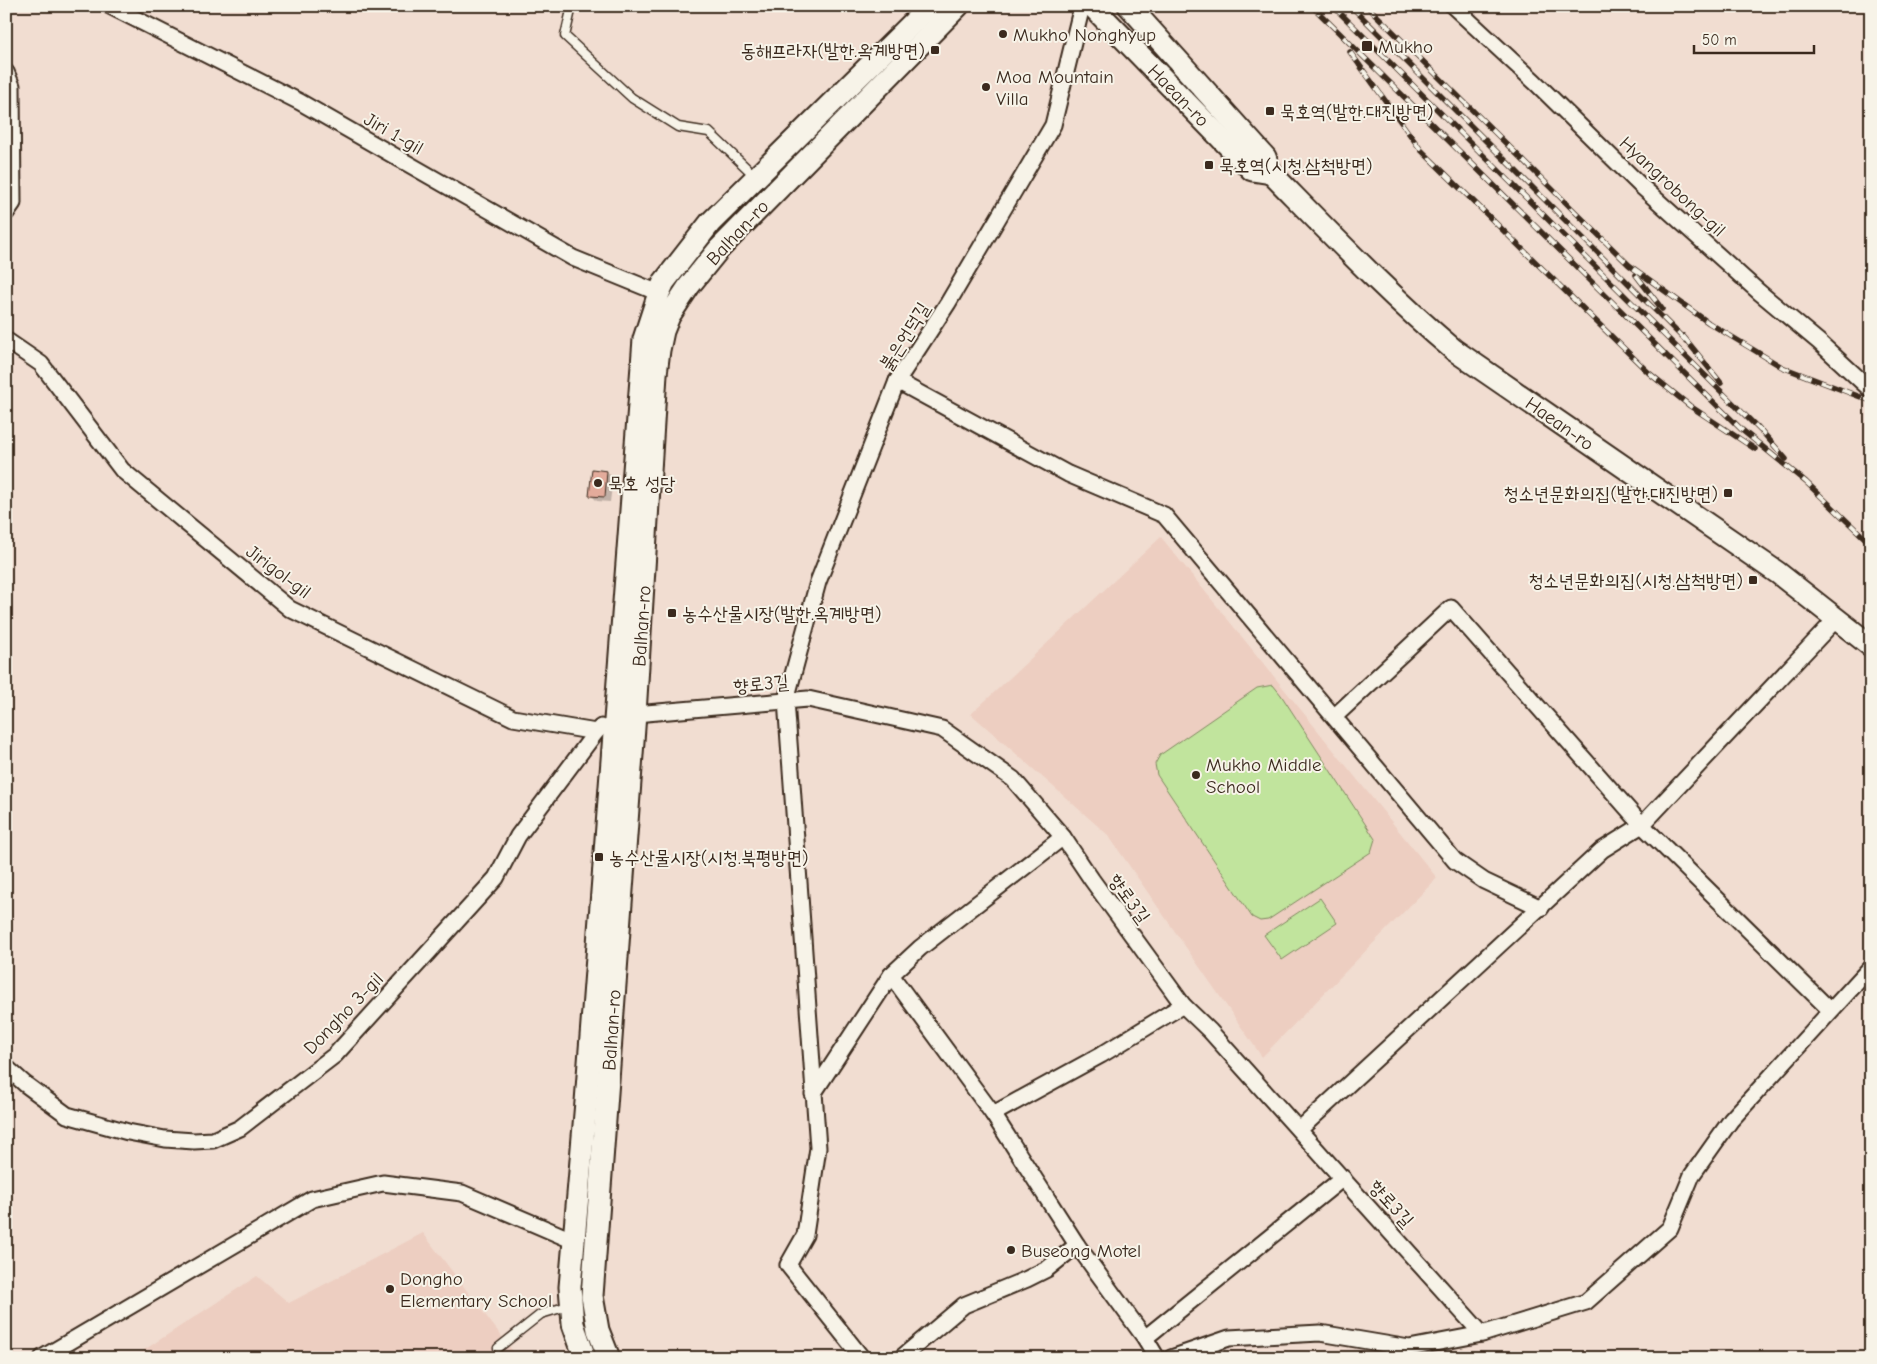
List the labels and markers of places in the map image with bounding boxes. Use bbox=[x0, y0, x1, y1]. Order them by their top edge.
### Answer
place label: Mukho Nonghyup bbox=[1013, 24, 1156, 46]
marker: Mukho Nonghyup bbox=[997, 28, 1009, 40]
place label: Mukho bbox=[1378, 36, 1433, 58]
marker: Mukho bbox=[1360, 39, 1374, 53]
place label: 동해프라자(발한.옥계방면) bbox=[741, 40, 925, 62]
marker: 동해프라자(발한.옥계방면) bbox=[929, 44, 941, 56]
place label: Moa Mountain Villa bbox=[996, 66, 1114, 110]
marker: Moa Mountain Villa bbox=[980, 81, 992, 93]
place label: 묵호역(발한.대진방면) bbox=[1280, 101, 1434, 123]
marker: 묵호역(발한.대진방면) bbox=[1264, 105, 1276, 117]
place label: 묵호역(시청.삼척방면) bbox=[1219, 155, 1373, 177]
marker: 묵호역(시청.삼척방면) bbox=[1203, 159, 1215, 171]
place label: 묵호 성당 bbox=[608, 473, 676, 495]
marker: 묵호 성당 bbox=[592, 477, 604, 489]
place label: 청소년문화의집(발한.대진방면) bbox=[1503, 483, 1718, 505]
marker: 청소년문화의집(발한.대진방면) bbox=[1722, 487, 1734, 499]
place label: 청소년문화의집(시청.삼척방면) bbox=[1528, 570, 1743, 592]
marker: 청소년문화의집(시청.삼척방면) bbox=[1747, 574, 1759, 586]
place label: 농수산물시장(발한.옥계방면) bbox=[682, 603, 882, 625]
marker: 농수산물시장(발한.옥계방면) bbox=[666, 607, 678, 619]
place label: Mukho Middle School bbox=[1206, 754, 1321, 798]
marker: Mukho Middle School bbox=[1190, 769, 1202, 781]
place label: 농수산물시장(시청.북평방면) bbox=[609, 847, 809, 869]
marker: 농수산물시장(시청.북평방면) bbox=[593, 851, 605, 863]
place label: Buseong Motel bbox=[1021, 1240, 1141, 1262]
marker: Buseong Motel bbox=[1005, 1244, 1017, 1256]
place label: Dongho Elementary School bbox=[400, 1268, 552, 1312]
marker: Dongho Elementary School bbox=[384, 1283, 396, 1295]

